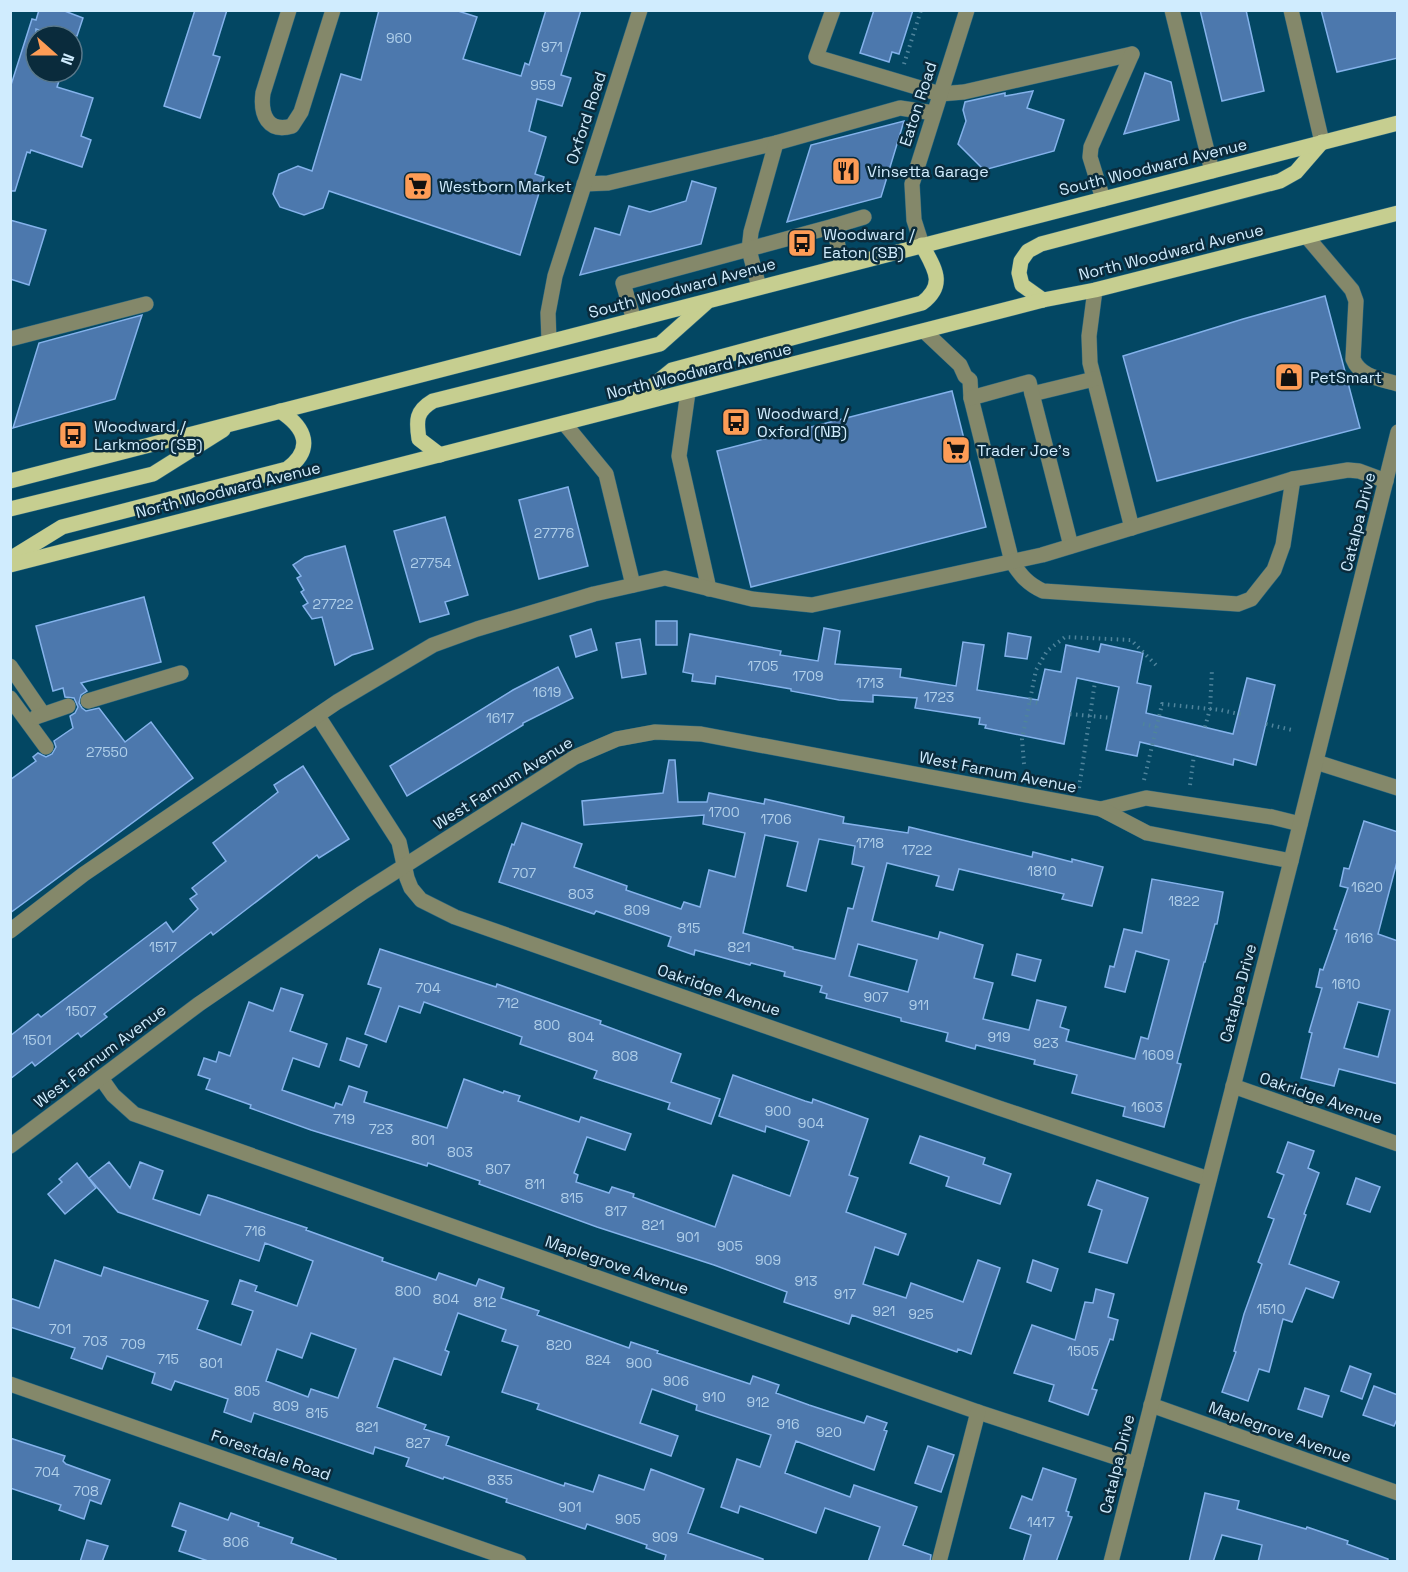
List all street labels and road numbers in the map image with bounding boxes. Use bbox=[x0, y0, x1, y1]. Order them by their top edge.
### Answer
street label: Eaton Road bbox=[894, 59, 942, 149]
street label: Oxford Road bbox=[561, 69, 611, 167]
street label: South Woodward Avenue bbox=[1057, 133, 1249, 201]
street label: North Woodward Avenue bbox=[1076, 219, 1266, 285]
street label: South Woodward Avenue bbox=[586, 253, 778, 323]
street label: North Woodward Avenue bbox=[604, 338, 794, 404]
street label: North Woodward Avenue bbox=[133, 457, 323, 523]
street label: Catalpa Drive bbox=[1336, 470, 1380, 574]
street label: West Farnum Avenue bbox=[429, 732, 577, 834]
street label: West Farnum Avenue bbox=[917, 746, 1079, 798]
street label: Catalpa Drive bbox=[1215, 941, 1261, 1045]
street label: Oakridge Avenue bbox=[655, 959, 783, 1021]
street label: West Farnum Avenue bbox=[30, 999, 170, 1113]
street label: Oakridge Avenue bbox=[1257, 1067, 1385, 1129]
street label: Maplegrove Avenue bbox=[542, 1231, 692, 1299]
street label: Maplegrove Avenue bbox=[1206, 1396, 1354, 1468]
street label: Catalpa Drive bbox=[1095, 1412, 1139, 1516]
street label: Forestdale Road bbox=[208, 1425, 334, 1485]

